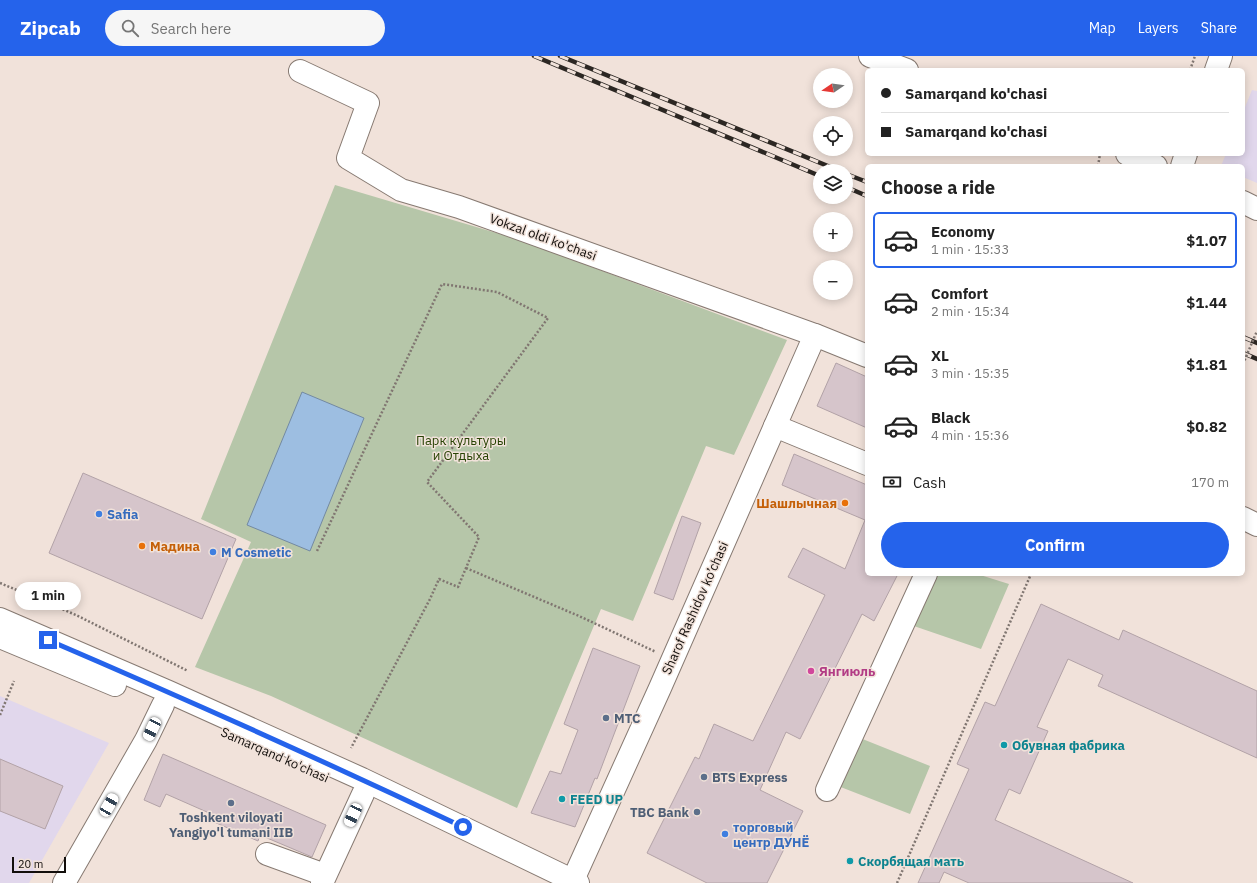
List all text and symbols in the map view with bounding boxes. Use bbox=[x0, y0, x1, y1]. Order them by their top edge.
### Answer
search box bbox=[105, 10, 385, 46]
text: Zipcab bbox=[20, 16, 81, 40]
icon: search bbox=[119, 17, 141, 39]
text: Search here bbox=[151, 19, 231, 38]
text: Map bbox=[1089, 19, 1116, 37]
text: Layers bbox=[1138, 19, 1179, 37]
text: Share bbox=[1201, 19, 1237, 37]
north arrow bbox=[813, 68, 853, 108]
map controls bbox=[813, 68, 853, 300]
text: Samarqand ko'chasi bbox=[905, 84, 1047, 103]
button: locate bbox=[813, 116, 853, 156]
text: Samarqand ko'chasi bbox=[905, 122, 1047, 141]
button: layers bbox=[813, 164, 853, 204]
text: Choose a ride bbox=[881, 176, 995, 199]
street label: Vokzal oldi ko'chasi bbox=[487, 210, 599, 264]
button: + bbox=[813, 212, 853, 252]
icon: car bbox=[883, 222, 919, 258]
text: Economy bbox=[931, 222, 995, 241]
text: $1.07 bbox=[1186, 231, 1227, 250]
text: 1 min · 15:33 bbox=[931, 241, 1009, 258]
button: − bbox=[813, 260, 853, 300]
icon: car bbox=[883, 284, 919, 320]
text: Comfort bbox=[931, 284, 988, 303]
text: $1.44 bbox=[1186, 293, 1227, 312]
text: 2 min · 15:34 bbox=[931, 303, 1009, 320]
icon: car bbox=[883, 346, 919, 382]
text: XL bbox=[931, 346, 949, 365]
text: $1.81 bbox=[1186, 355, 1227, 374]
text: 3 min · 15:35 bbox=[931, 365, 1009, 382]
icon: car bbox=[883, 408, 919, 444]
text: Black bbox=[931, 408, 971, 427]
text: $0.82 bbox=[1186, 417, 1227, 436]
text: 4 min · 15:36 bbox=[931, 427, 1009, 444]
park label: Парк культуры и Отдыха bbox=[416, 432, 506, 464]
icon: cash bbox=[881, 471, 903, 493]
text: Cash bbox=[913, 473, 946, 492]
text: 170 m bbox=[1191, 474, 1229, 491]
place label: Шашлычная bbox=[756, 495, 837, 512]
marker: Шашлычная bbox=[840, 498, 850, 508]
place label: Safia bbox=[107, 506, 138, 523]
marker: Safia bbox=[94, 509, 104, 519]
button: Confirm bbox=[881, 522, 1229, 568]
place label: Мадина bbox=[150, 538, 200, 555]
street label: Sharof Rashidov ko’chasi bbox=[658, 539, 732, 677]
marker: Мадина bbox=[137, 541, 147, 551]
place label: M Cosmetic bbox=[221, 544, 292, 561]
marker: M Cosmetic bbox=[208, 547, 218, 557]
callout: 1 min bbox=[15, 582, 81, 610]
text: 1 min bbox=[31, 587, 65, 604]
route end bbox=[39, 631, 57, 649]
place label: Янгиюль bbox=[819, 663, 875, 680]
marker: Янгиюль bbox=[806, 666, 816, 676]
place label: МТС bbox=[614, 710, 641, 727]
marker: МТС bbox=[601, 713, 611, 723]
car bbox=[141, 716, 163, 742]
street label: Samarqand ko'chasi bbox=[218, 723, 332, 787]
place label: Обувная фабрика bbox=[1012, 737, 1125, 754]
marker: Обувная фабрика bbox=[999, 740, 1009, 750]
place label: BTS Express bbox=[712, 769, 788, 786]
marker: BTS Express bbox=[699, 772, 709, 782]
place label: FEED UP bbox=[570, 791, 624, 808]
car bbox=[98, 792, 120, 818]
marker: FEED UP bbox=[557, 794, 567, 804]
marker: Toshkent viloyati Yangiyo'l tumani IIB bbox=[226, 798, 236, 808]
car bbox=[342, 802, 364, 828]
place label: TBC Bank bbox=[630, 804, 689, 821]
marker: TBC Bank bbox=[692, 807, 702, 817]
place label: Toshkent viloyati Yangiyo'l tumani IIB bbox=[169, 809, 293, 841]
route start bbox=[454, 818, 472, 836]
place label: торговый центр ДУНЁ bbox=[733, 819, 810, 851]
marker: торговый центр ДУНЁ bbox=[720, 829, 730, 839]
place label: Скорбящая мать bbox=[858, 853, 964, 870]
scale bar bbox=[12, 855, 66, 874]
marker: Скорбящая мать bbox=[845, 856, 855, 866]
text: 20 m bbox=[18, 857, 43, 871]

